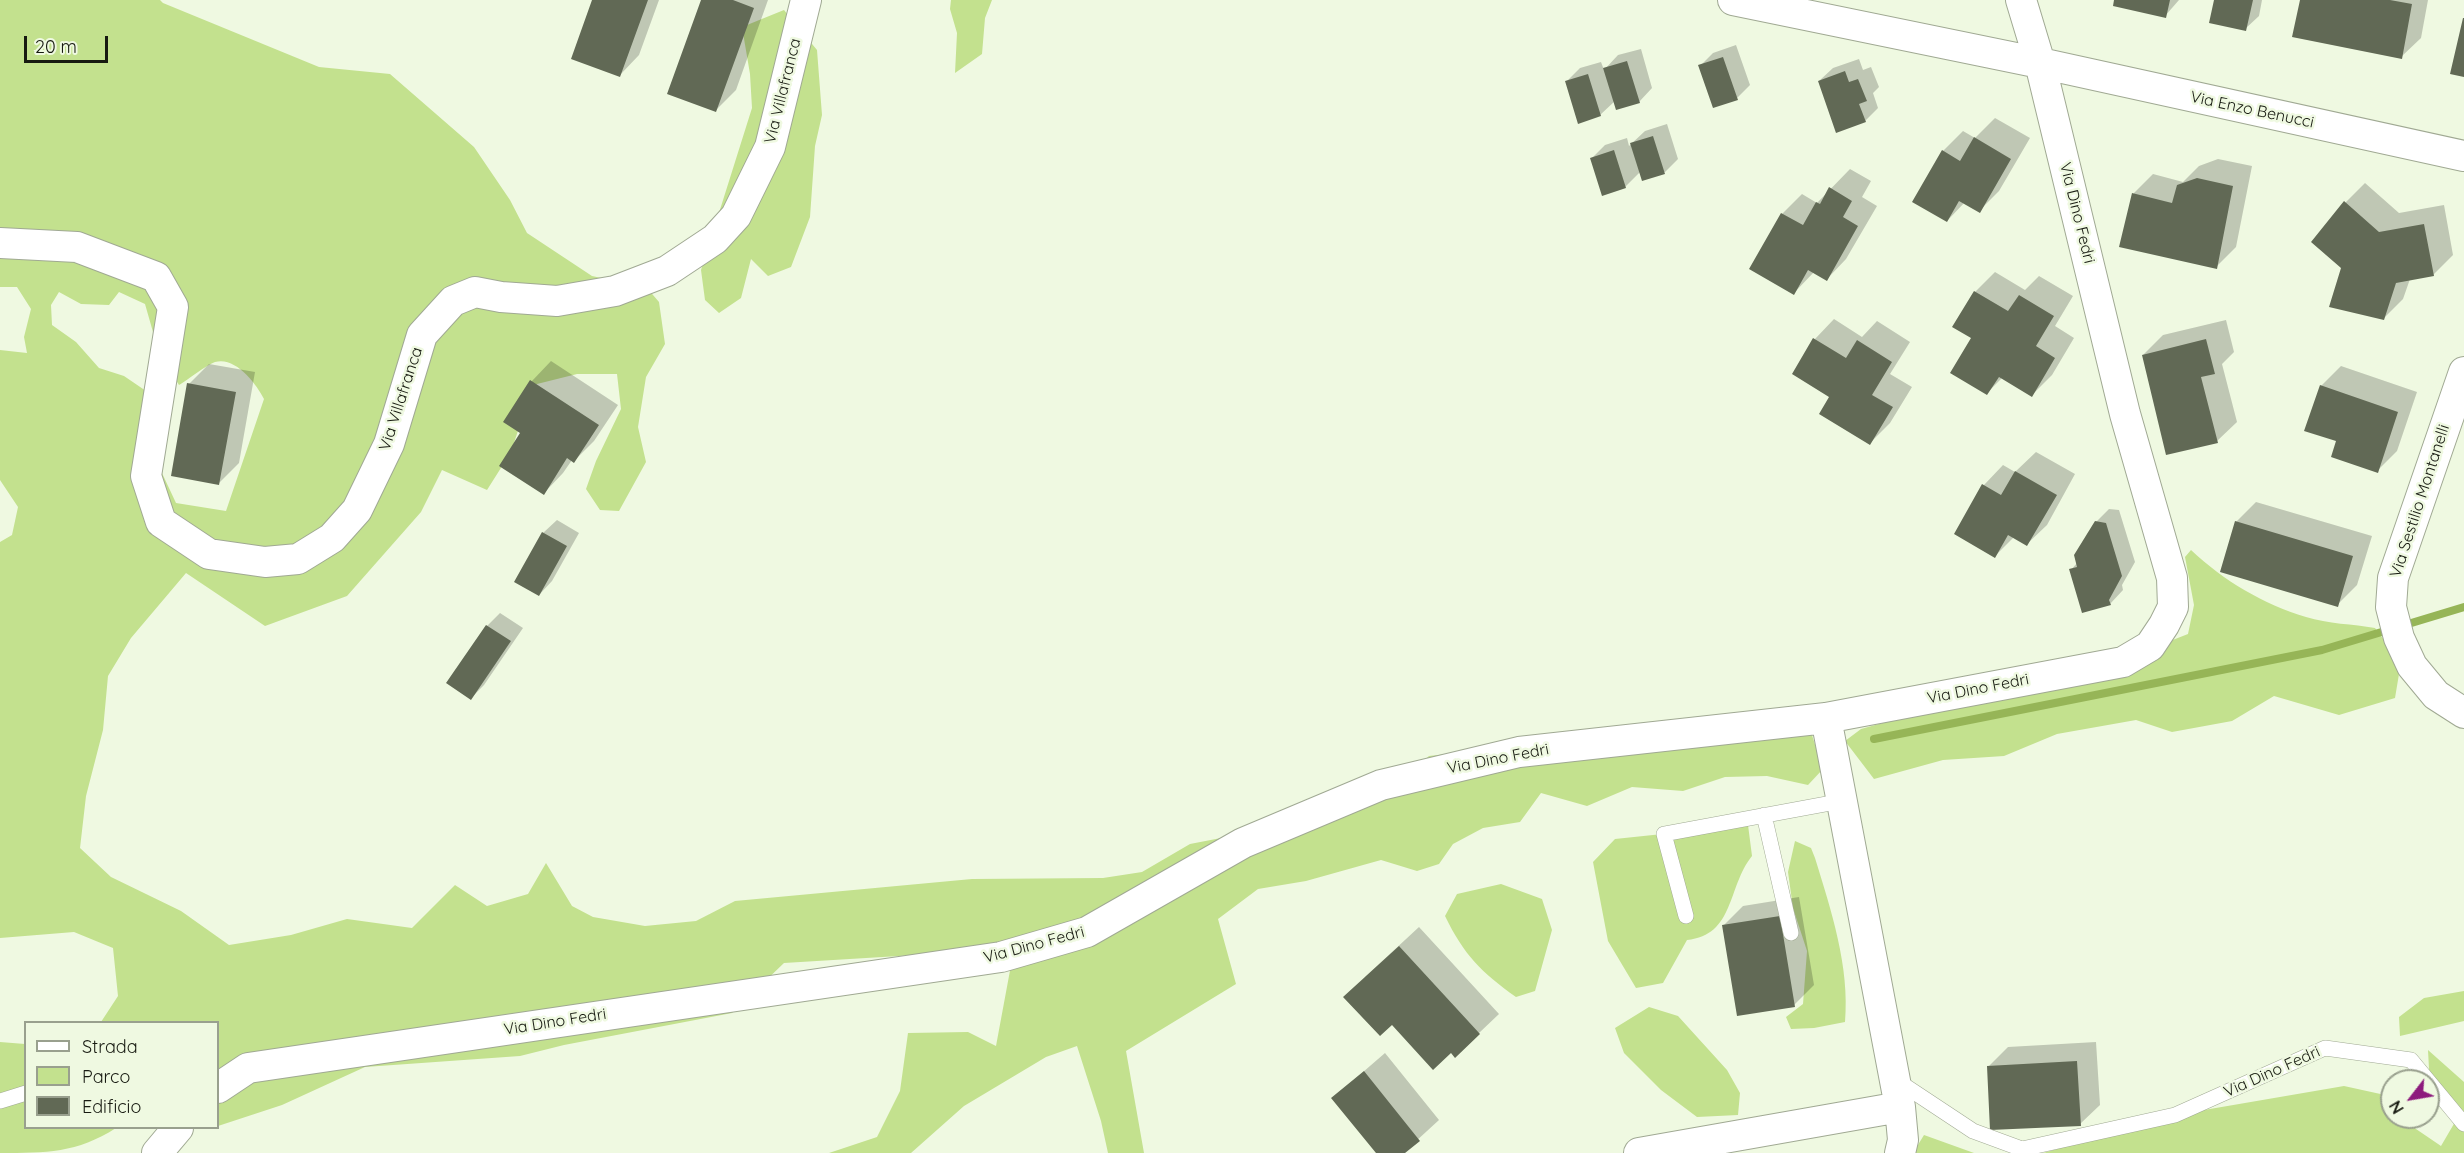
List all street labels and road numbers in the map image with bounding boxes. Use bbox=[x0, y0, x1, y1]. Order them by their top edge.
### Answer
street label: Via Villafranca bbox=[761, 36, 805, 146]
street label: Via Enzo Benucci bbox=[2188, 88, 2316, 132]
street label: Via Dino Fedri bbox=[2055, 160, 2099, 266]
street label: Via Villafranca bbox=[375, 345, 427, 453]
street label: Via Sestilio Montanelli bbox=[2386, 422, 2454, 580]
street label: Via Dino Fedri bbox=[1925, 670, 2031, 708]
street label: Via Dino Fedri bbox=[1445, 740, 1551, 778]
street label: Via Dino Fedri bbox=[982, 922, 1086, 968]
street label: Via Dino Fedri bbox=[502, 1004, 608, 1040]
street label: Via Dino Fedri bbox=[2221, 1042, 2323, 1102]

